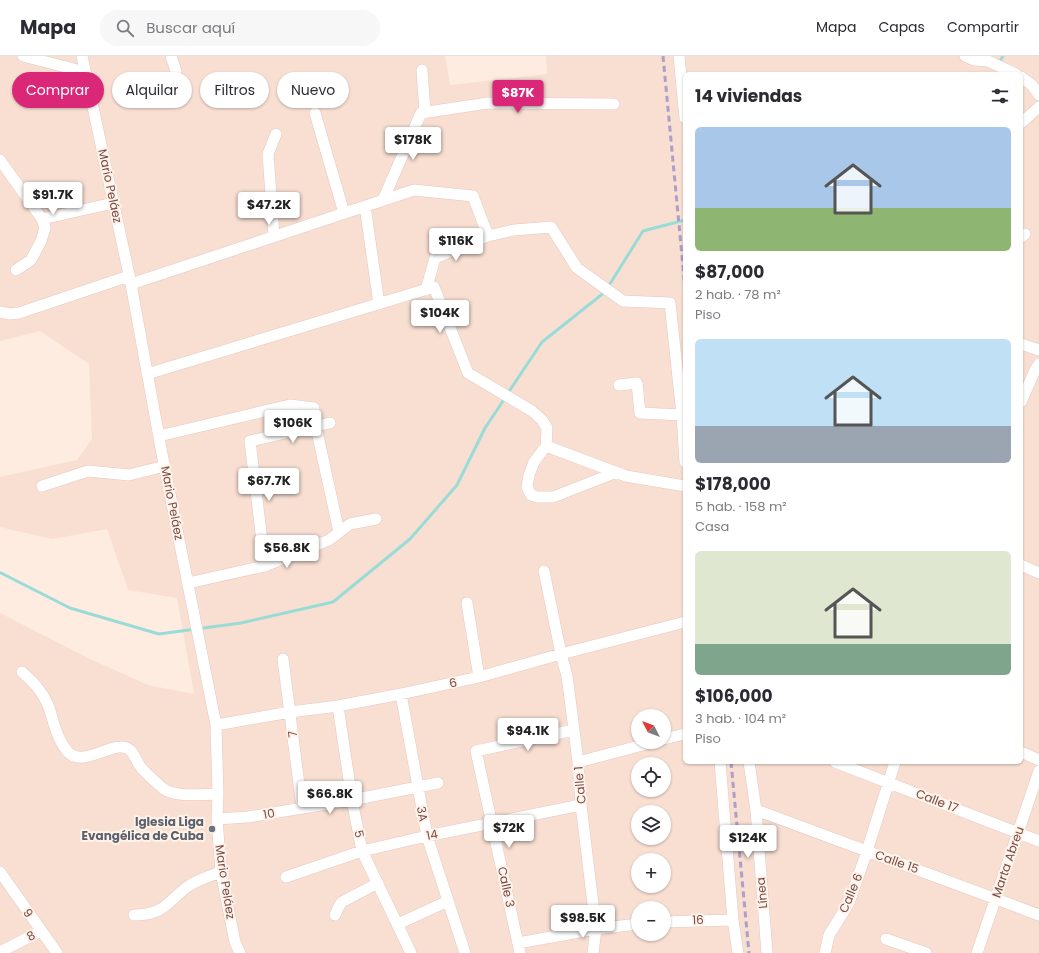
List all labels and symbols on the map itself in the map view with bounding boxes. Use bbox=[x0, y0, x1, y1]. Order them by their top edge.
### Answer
pin: $87K bbox=[494, 80, 542, 114]
pin: $178K bbox=[385, 127, 441, 161]
street label: Mario Peláez bbox=[94, 147, 127, 224]
pin: $91.7K bbox=[20, 182, 86, 216]
pin: $47.2K bbox=[236, 192, 302, 226]
pin: $116K bbox=[428, 228, 484, 262]
pin: $104K bbox=[412, 300, 468, 334]
pin: $106K bbox=[265, 410, 321, 444]
street label: Mario Peláez bbox=[157, 464, 188, 541]
pin: $67.7K bbox=[236, 468, 302, 502]
pin: $56.8K bbox=[254, 535, 320, 569]
street label: 6 bbox=[447, 673, 459, 692]
north arrow bbox=[631, 709, 671, 749]
pin: $94.1K bbox=[495, 718, 561, 752]
street label: 7 bbox=[284, 729, 301, 738]
street label: Calle 1 bbox=[569, 765, 590, 805]
pin: $66.8K bbox=[297, 781, 363, 815]
street label: Calle 17 bbox=[913, 785, 961, 817]
street label: 10 bbox=[262, 804, 276, 823]
street label: 3A bbox=[413, 805, 432, 823]
place label: Iglesia Liga Evangélica de Cuba bbox=[82, 813, 204, 844]
pin: $72K bbox=[485, 815, 533, 849]
marker: Iglesia Liga Evangélica de Cuba bbox=[207, 824, 217, 834]
street label: Marta Abreu bbox=[987, 824, 1028, 900]
street label: 14 bbox=[425, 825, 440, 844]
pin: $124K bbox=[720, 825, 776, 859]
street label: 5 bbox=[350, 829, 369, 839]
street label: Mario Peláez bbox=[211, 843, 240, 920]
street label: Calle 15 bbox=[873, 846, 921, 877]
street label: Calle 3 bbox=[494, 865, 519, 909]
street label: Calle 6 bbox=[835, 870, 866, 915]
street label: Línea bbox=[752, 877, 771, 909]
street label: 9 bbox=[19, 905, 38, 921]
pin: $98.5K bbox=[550, 905, 616, 939]
street label: 16 bbox=[692, 911, 704, 928]
street label: 8 bbox=[23, 926, 38, 945]

